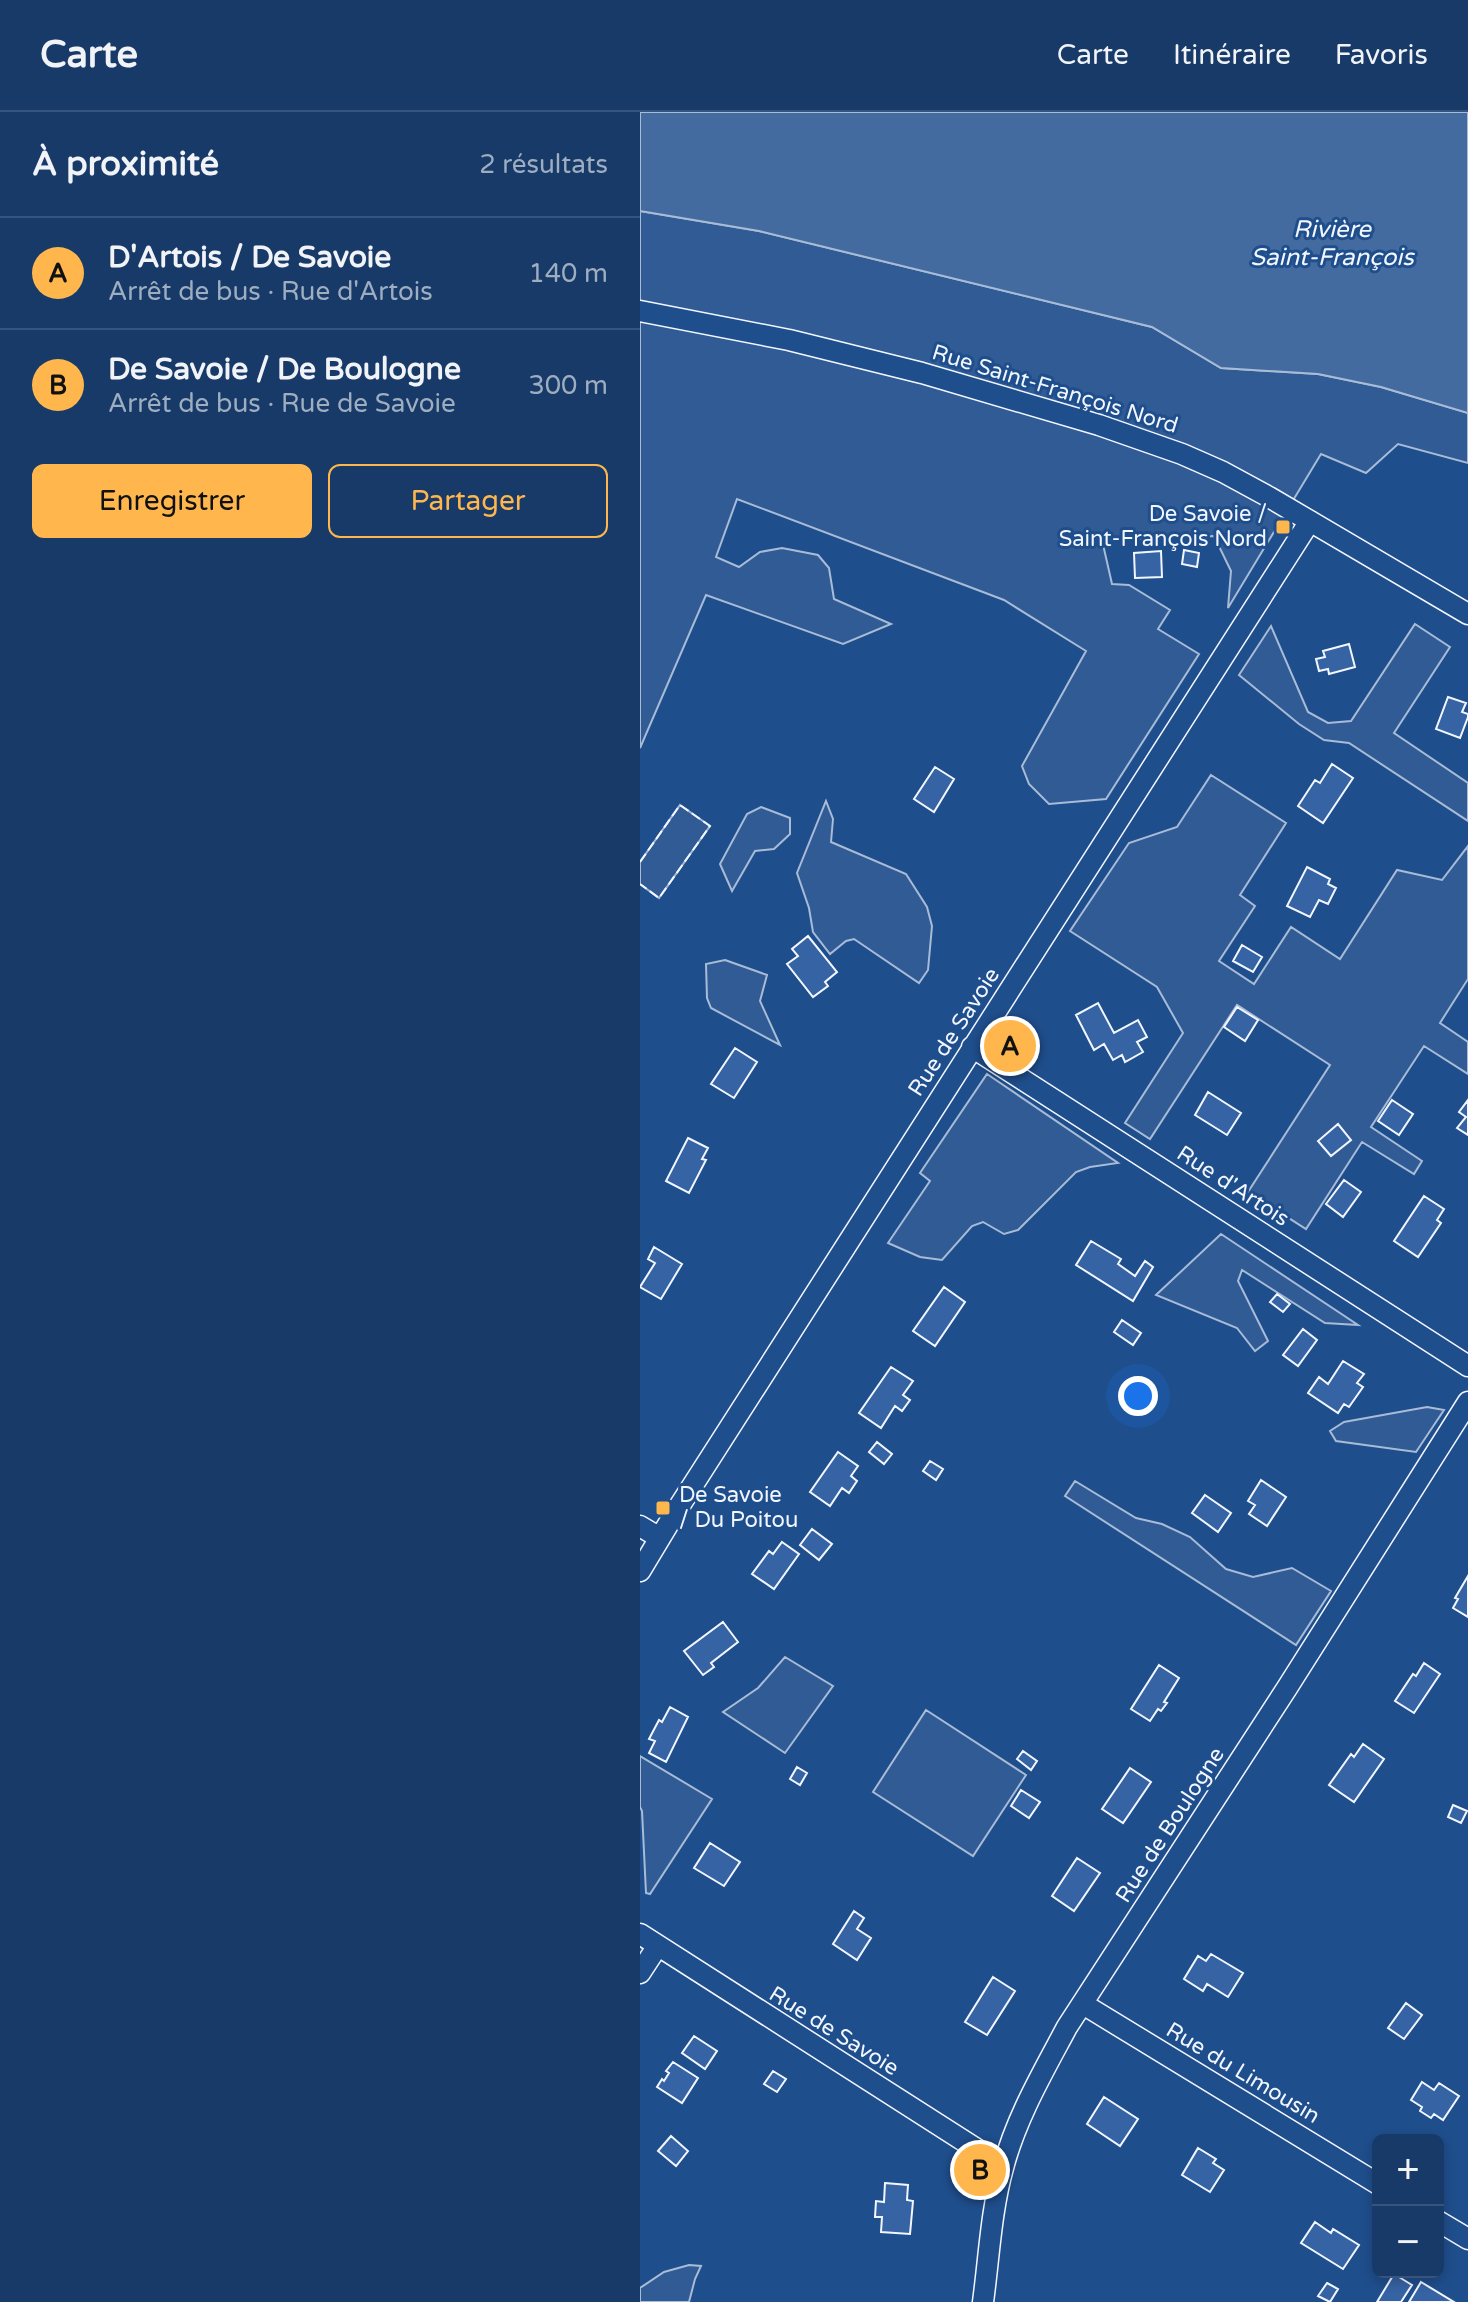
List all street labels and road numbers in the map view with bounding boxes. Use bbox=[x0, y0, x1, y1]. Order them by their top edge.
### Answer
street label: Rue Saint-François Nord bbox=[929, 339, 1181, 439]
street label: Rue de Savoie bbox=[903, 963, 1005, 1101]
street label: Rue d'Artois bbox=[1172, 1140, 1294, 1232]
street label: Rue de Boulogne bbox=[1110, 1743, 1230, 1907]
street label: Rue de Savoie bbox=[764, 1981, 904, 2081]
street label: Rue du Limousin bbox=[1161, 2017, 1325, 2129]

